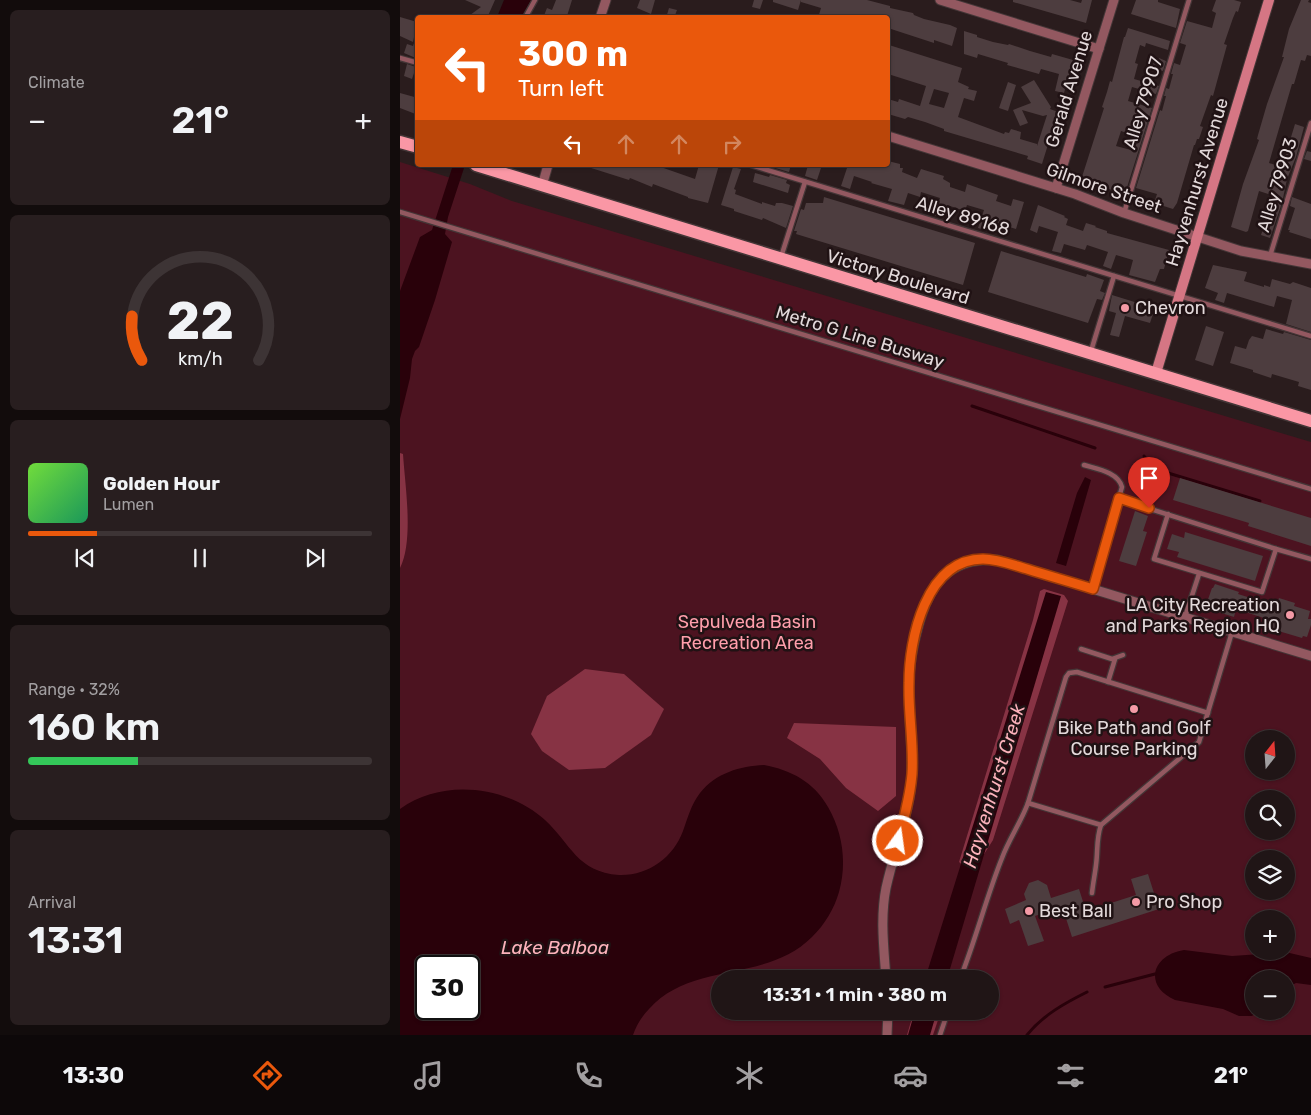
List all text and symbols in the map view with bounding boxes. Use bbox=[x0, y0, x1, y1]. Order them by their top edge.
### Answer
street label: Gerald Avenue bbox=[1041, 28, 1097, 150]
text: 300 m bbox=[518, 33, 628, 75]
icon: left bbox=[435, 35, 500, 100]
street label: Alley 79907 bbox=[1118, 54, 1168, 152]
text: Climate bbox=[28, 73, 85, 92]
text: Turn left bbox=[518, 75, 604, 102]
street label: Hayvenhurst Avenue bbox=[1161, 95, 1233, 269]
text: 21° bbox=[172, 97, 229, 143]
text: − bbox=[28, 104, 46, 137]
text: + bbox=[355, 104, 372, 137]
icon: left bbox=[559, 130, 587, 158]
icon: ahead bbox=[612, 130, 640, 158]
icon: ahead bbox=[665, 130, 693, 158]
icon: right bbox=[718, 130, 746, 158]
street label: Alley 79903 bbox=[1252, 135, 1302, 235]
street label: Gilmore Street bbox=[1043, 158, 1165, 218]
street label: Alley 89168 bbox=[914, 191, 1012, 241]
street label: Victory Boulevard bbox=[824, 245, 972, 309]
text: 22 bbox=[166, 290, 234, 352]
place label: Chevron bbox=[1135, 297, 1206, 319]
street label: Metro G Line Busway bbox=[773, 301, 947, 373]
marker: Chevron bbox=[1119, 302, 1131, 314]
text: km/h bbox=[178, 348, 222, 369]
pin bbox=[1128, 457, 1170, 508]
icon: arrive bbox=[1135, 464, 1163, 492]
text: Golden Hour bbox=[103, 472, 220, 495]
text: Lumen bbox=[103, 495, 154, 514]
icon: previous bbox=[71, 544, 99, 572]
icon: pause bbox=[186, 544, 214, 572]
icon: next bbox=[301, 544, 329, 572]
place label: LA City Recreation and Parks Region HQ bbox=[1106, 594, 1280, 637]
marker: LA City Recreation and Parks Region HQ bbox=[1284, 609, 1296, 621]
park label: Sepulveda Basin Recreation Area bbox=[678, 611, 816, 654]
text: Range · 32% bbox=[28, 680, 120, 699]
water label: Hayvenhurst Creek bbox=[958, 701, 1030, 871]
marker: Bike Path and Golf Course Parking bbox=[1128, 703, 1140, 715]
text: 160 km bbox=[28, 704, 160, 750]
place label: Bike Path and Golf Course Parking bbox=[1057, 717, 1211, 760]
north arrow bbox=[1245, 730, 1295, 780]
map controls bbox=[1245, 730, 1295, 1020]
button: search bbox=[1245, 790, 1295, 840]
position arrow bbox=[871, 814, 923, 866]
button: layers bbox=[1245, 850, 1295, 900]
place label: Pro Shop bbox=[1146, 891, 1222, 913]
text: Arrival bbox=[28, 893, 76, 912]
marker: Pro Shop bbox=[1130, 896, 1142, 908]
place label: Best Ball bbox=[1039, 900, 1112, 922]
marker: Best Ball bbox=[1023, 905, 1035, 917]
button: + bbox=[1245, 910, 1295, 960]
text: 13:31 bbox=[28, 917, 124, 963]
water label: Lake Balboa bbox=[501, 936, 609, 959]
speed limit sign: 30 bbox=[415, 955, 480, 1020]
button: − bbox=[1245, 970, 1295, 1020]
text: 13:31 · 1 min · 380 m bbox=[763, 983, 947, 1006]
icon: directions bbox=[250, 1058, 285, 1093]
icon: music bbox=[411, 1058, 446, 1093]
icon: phone bbox=[571, 1058, 606, 1093]
icon: climate bbox=[732, 1058, 767, 1093]
icon: car bbox=[893, 1058, 928, 1093]
icon: filters bbox=[1053, 1058, 1088, 1093]
text: 13:30 bbox=[63, 1062, 124, 1089]
text: 21° bbox=[1214, 1062, 1248, 1089]

